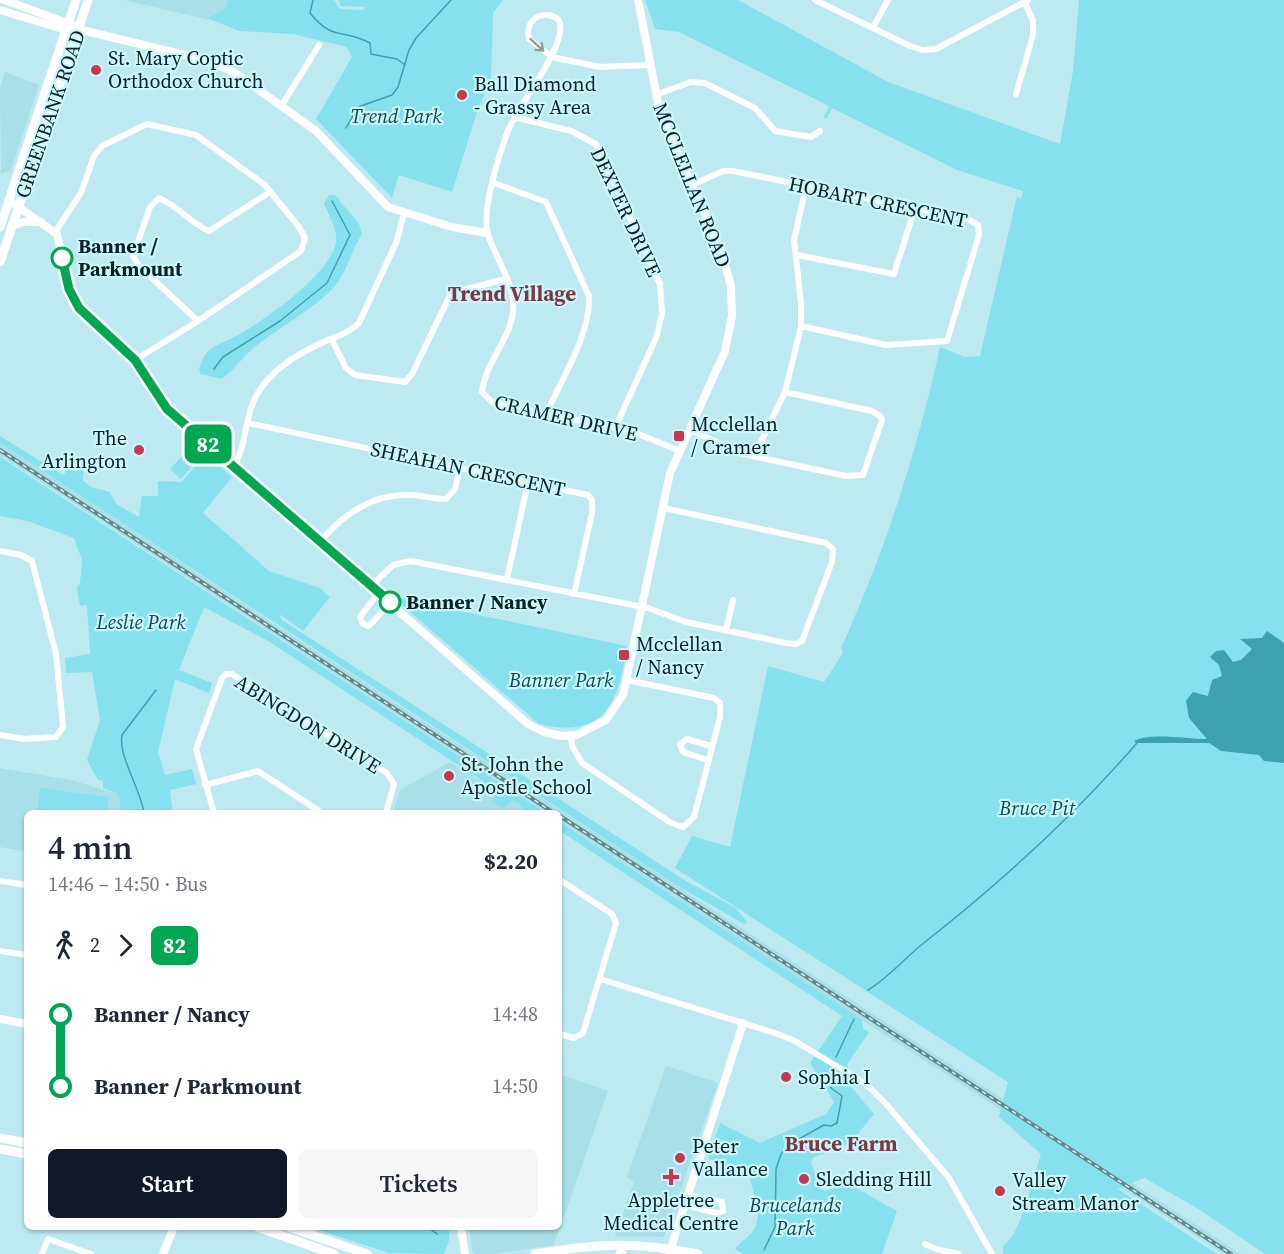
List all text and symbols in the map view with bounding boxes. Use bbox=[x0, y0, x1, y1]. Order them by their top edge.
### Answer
street label: GREENBANK ROAD bbox=[8, 26, 92, 202]
one-way arrow bbox=[529, 38, 544, 52]
place label: St. Mary Coptic Orthodox Church bbox=[108, 44, 264, 95]
marker: St. Mary Coptic Orthodox Church bbox=[89, 63, 103, 77]
place label: Ball Diamond - Grassy Area bbox=[474, 70, 597, 121]
marker: Ball Diamond - Grassy Area bbox=[455, 88, 469, 102]
street label: MCCLELLAN ROAD bbox=[646, 98, 738, 272]
park label: Trend Park bbox=[350, 102, 442, 130]
street label: DEXTER DRIVE bbox=[584, 143, 668, 281]
street label: HOBART CRESCENT bbox=[786, 169, 970, 235]
place label: Banner / Parkmount bbox=[78, 232, 183, 283]
marker: Banner / Parkmount bbox=[51, 247, 73, 269]
district label: Trend Village bbox=[448, 279, 576, 308]
street label: CRAMER DRIVE bbox=[492, 388, 640, 448]
place label: Mcclellan / Cramer bbox=[691, 410, 778, 461]
place label: The Arlington bbox=[41, 424, 127, 475]
line badge: 82 bbox=[181, 424, 235, 464]
marker: Mcclellan / Cramer bbox=[672, 429, 686, 443]
text: 82 bbox=[197, 430, 219, 459]
street label: SHEAHAN CRESCENT bbox=[368, 435, 568, 503]
marker: The Arlington bbox=[132, 443, 146, 457]
place label: Banner / Nancy bbox=[406, 588, 548, 616]
marker: Banner / Nancy bbox=[379, 591, 401, 613]
park label: Leslie Park bbox=[95, 608, 186, 636]
place label: Mcclellan / Nancy bbox=[636, 630, 723, 681]
marker: Mcclellan / Nancy bbox=[617, 648, 631, 662]
park label: Banner Park bbox=[508, 666, 614, 694]
street label: ABINGDON DRIVE bbox=[230, 668, 386, 780]
place label: St. John the Apostle School bbox=[461, 750, 592, 801]
marker: St. John the Apostle School bbox=[442, 769, 456, 783]
park label: Bruce Pit bbox=[998, 794, 1076, 822]
text: 4 min bbox=[48, 825, 133, 870]
text: $2.20 bbox=[484, 846, 538, 876]
text: 14:46 – 14:50 · Bus bbox=[48, 870, 207, 898]
icon: walk bbox=[48, 929, 81, 962]
icon: forward bbox=[109, 929, 142, 962]
text: 2 bbox=[90, 931, 100, 959]
text: 82 bbox=[163, 931, 186, 960]
text: Banner / Nancy bbox=[94, 999, 250, 1029]
text: 14:48 bbox=[492, 1000, 538, 1028]
place label: Sophia I bbox=[798, 1063, 871, 1091]
marker: Sophia I bbox=[779, 1070, 793, 1084]
text: Banner / Parkmount bbox=[94, 1071, 301, 1101]
text: 14:50 bbox=[492, 1072, 538, 1100]
district label: Bruce Farm bbox=[784, 1129, 898, 1158]
place label: Peter Vallance bbox=[692, 1132, 768, 1183]
button: Start bbox=[48, 1149, 287, 1218]
button: Tickets bbox=[299, 1149, 538, 1218]
marker: Peter Vallance bbox=[673, 1151, 687, 1165]
place label: Sledding Hill bbox=[816, 1165, 932, 1193]
place label: Valley Stream Manor bbox=[1012, 1166, 1139, 1217]
marker: Appletree Medical Centre bbox=[662, 1168, 680, 1186]
marker: Sledding Hill bbox=[797, 1172, 811, 1186]
marker: Valley Stream Manor bbox=[993, 1184, 1007, 1198]
place label: Appletree Medical Centre bbox=[603, 1186, 739, 1237]
park label: Brucelands Park bbox=[748, 1191, 842, 1242]

